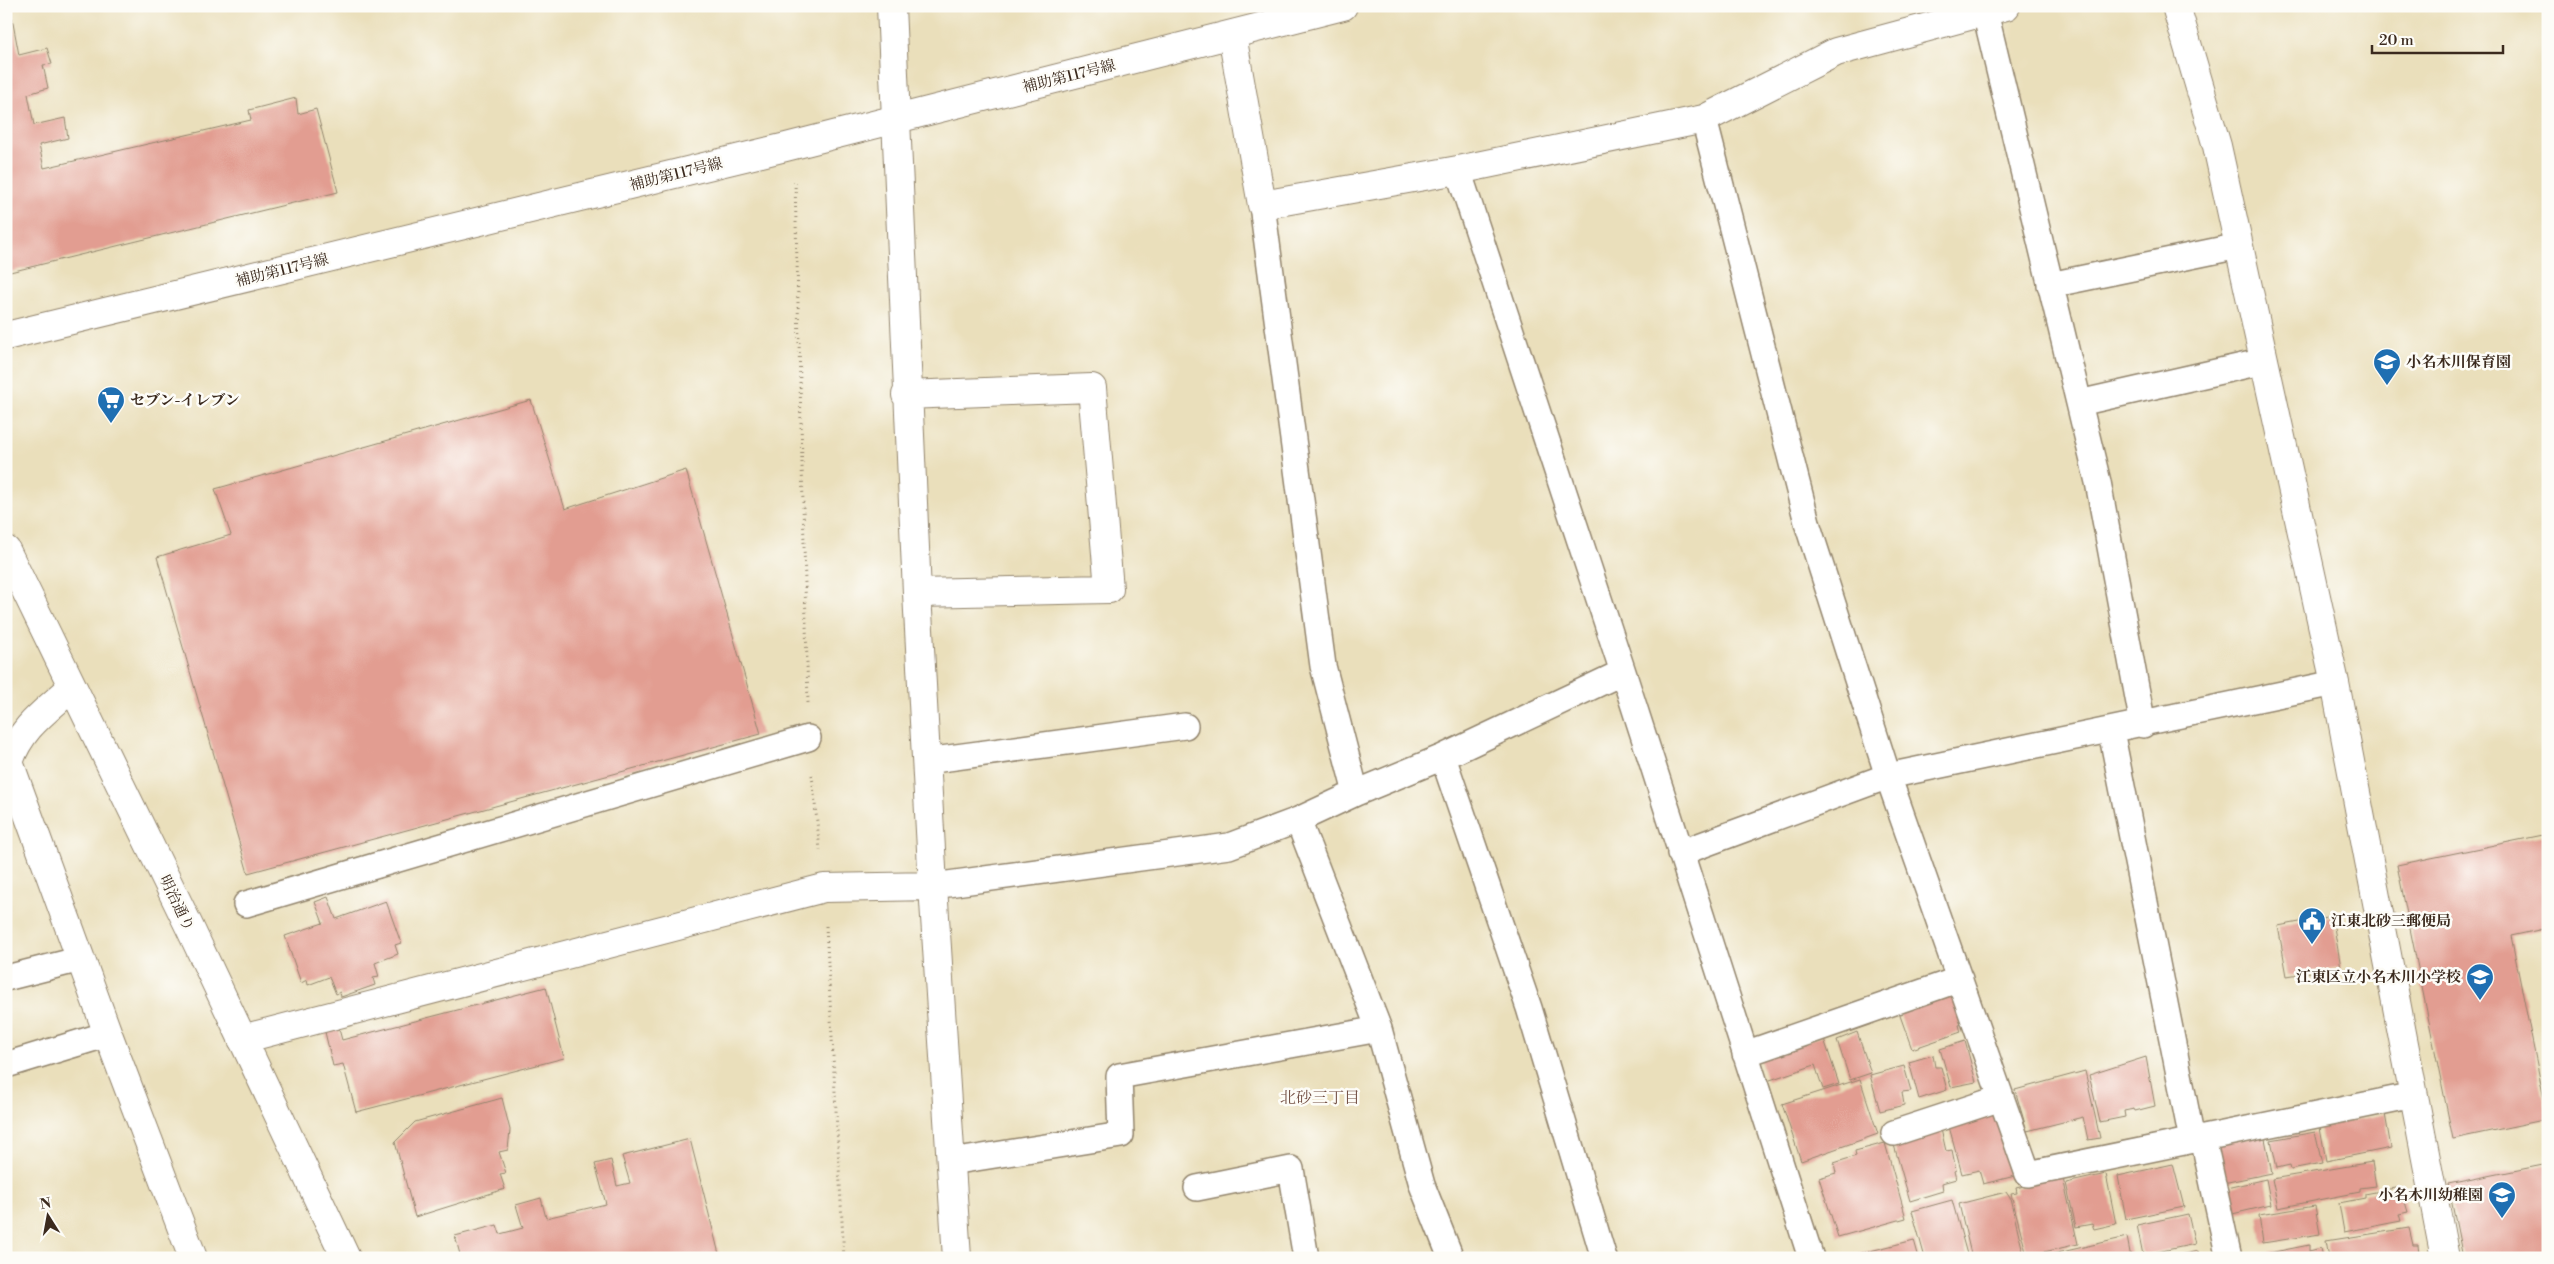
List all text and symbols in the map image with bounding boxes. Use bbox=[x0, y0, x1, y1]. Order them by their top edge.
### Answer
scale bar bbox=[2372, 22, 2503, 54]
text: 20 m bbox=[2379, 31, 2414, 50]
street label: 補助第117号線 bbox=[1021, 56, 1118, 97]
street label: 補助第117号線 bbox=[628, 154, 725, 195]
street label: 補助第117号線 bbox=[234, 250, 331, 291]
school or university icon: 小名木川保育園 bbox=[2372, 347, 2402, 386]
place label: 小名木川保育園 bbox=[2406, 353, 2511, 372]
supermarket icon: セブン-イレブン bbox=[96, 385, 126, 424]
place label: セブン-イレブン bbox=[130, 391, 240, 410]
street label: 明治通り bbox=[155, 872, 198, 934]
public building icon: 江東北砂三郵便局 bbox=[2297, 906, 2327, 945]
place label: 江東北砂三郵便局 bbox=[2331, 912, 2451, 931]
school or university icon: 江東区立小名木川小学校 bbox=[2465, 962, 2495, 1001]
place label: 江東区立小名木川小学校 bbox=[2296, 968, 2461, 987]
district label: 北砂三丁目 bbox=[1280, 1088, 1360, 1108]
school or university icon: 小名木川幼稚園 bbox=[2487, 1180, 2517, 1219]
place label: 小名木川幼稚園 bbox=[2378, 1186, 2483, 1205]
north arrow bbox=[22, 1192, 72, 1242]
text: N bbox=[39, 1194, 53, 1214]

